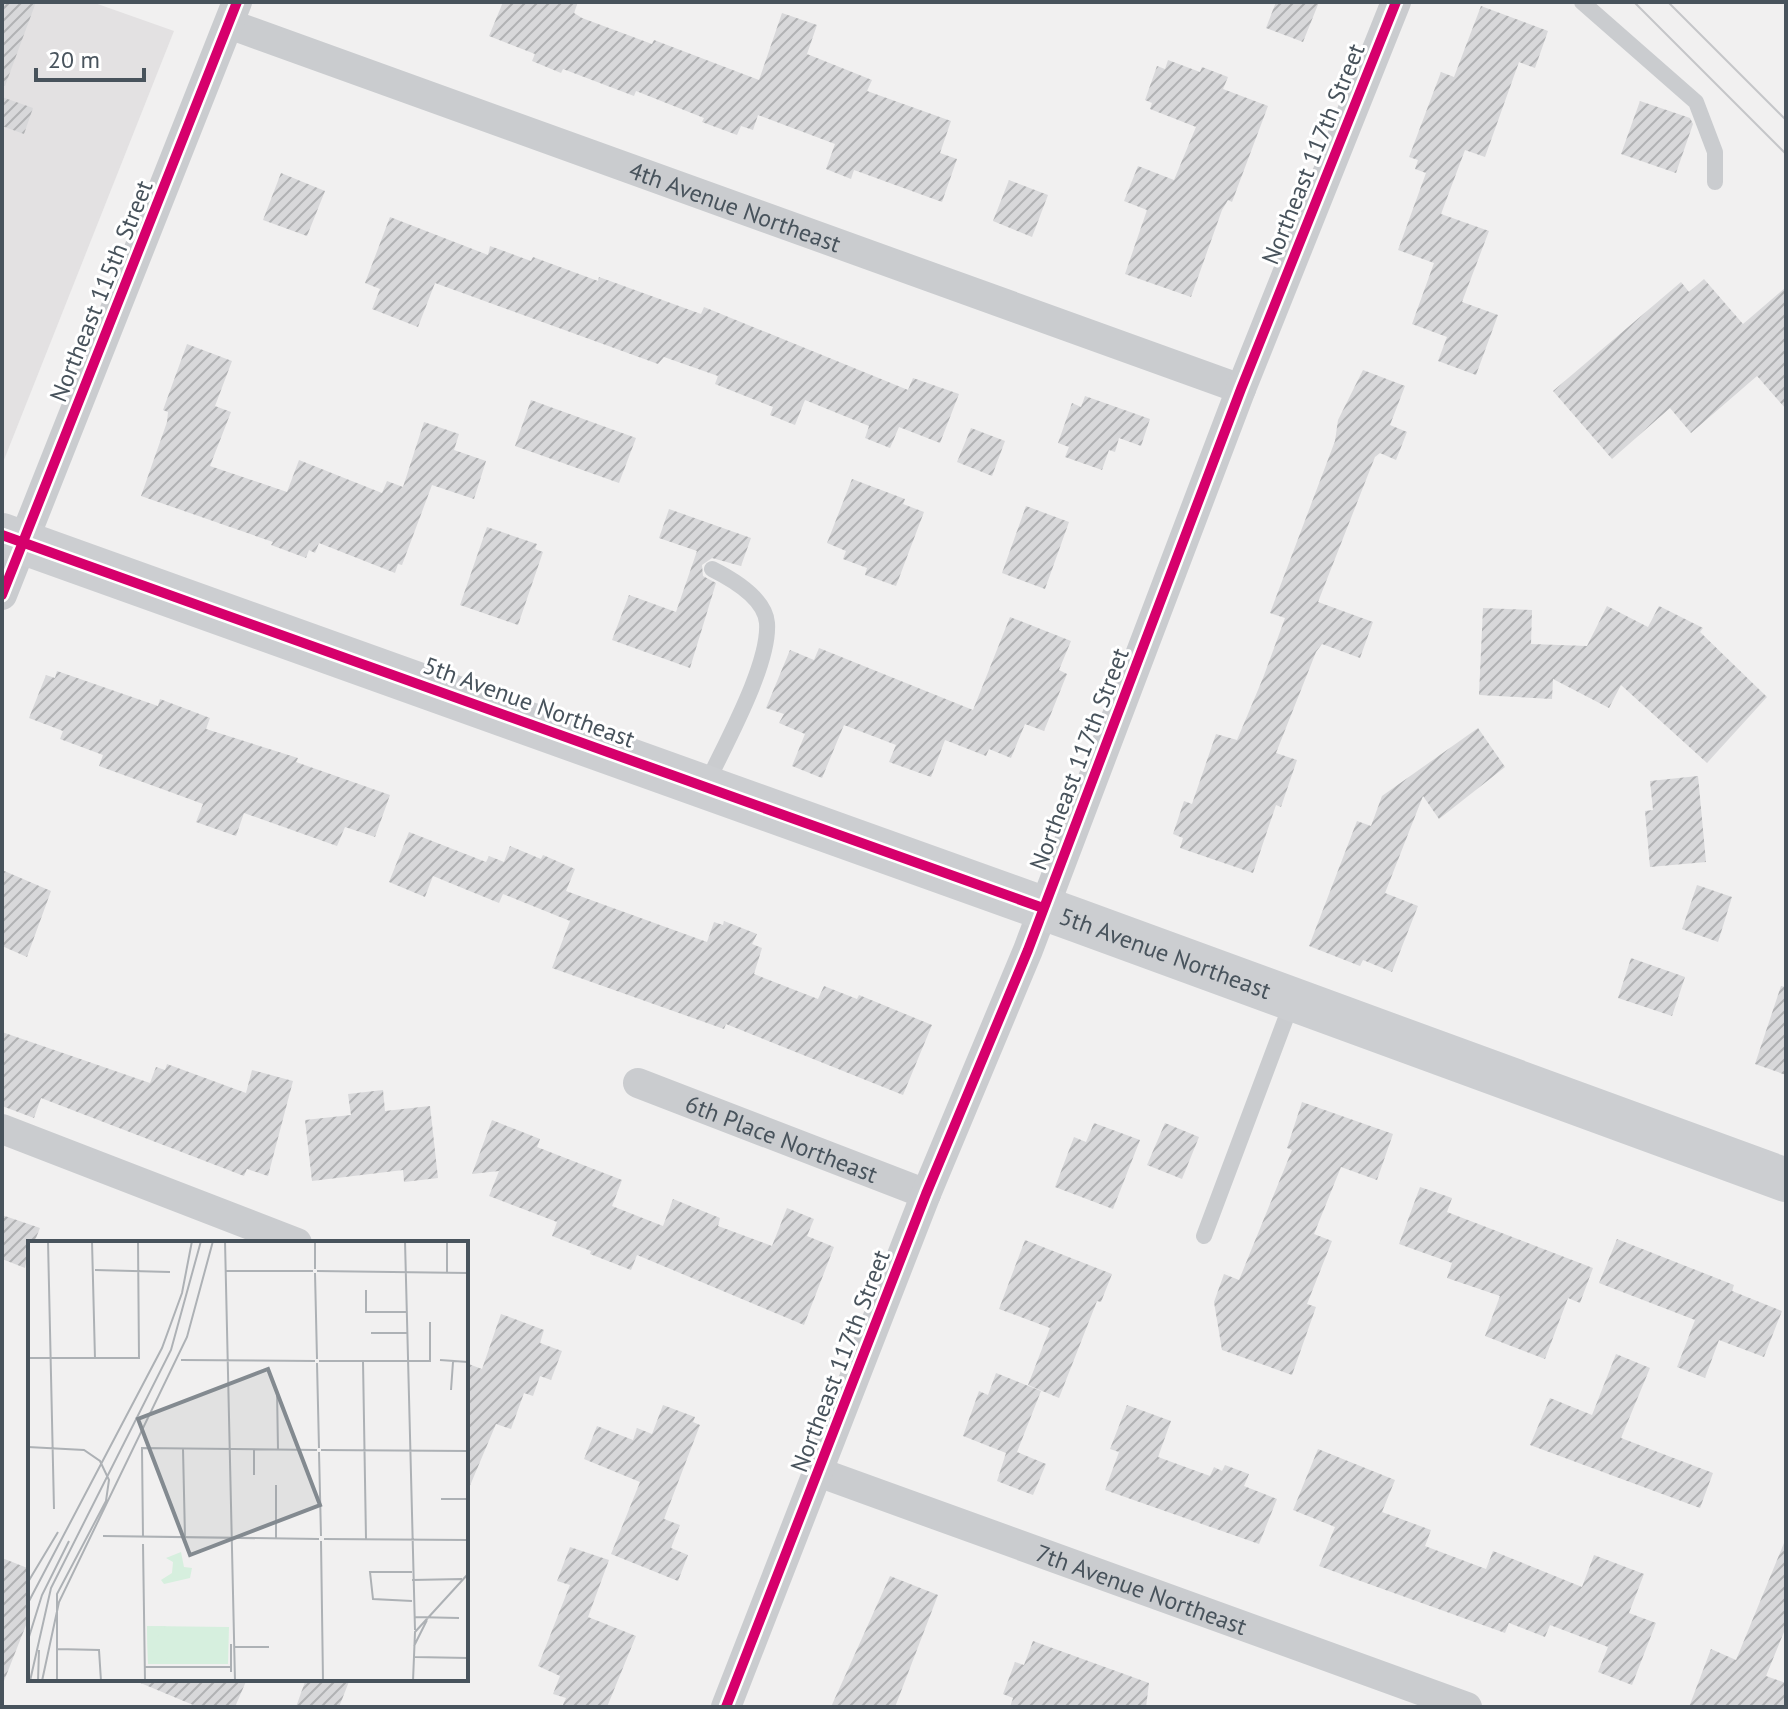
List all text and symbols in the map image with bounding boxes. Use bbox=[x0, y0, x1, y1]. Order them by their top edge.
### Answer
scale bar bbox=[36, 32, 144, 82]
street label: Northeast 117th Street bbox=[1255, 39, 1371, 269]
text: 20 m bbox=[48, 44, 100, 75]
street label: 4th Avenue Northeast bbox=[625, 154, 845, 259]
street label: Northeast 115th Street bbox=[42, 176, 160, 406]
street label: Northeast 117th Street bbox=[1022, 643, 1136, 875]
street label: 5th Avenue Northeast bbox=[419, 649, 639, 755]
street label: 5th Avenue Northeast bbox=[1055, 900, 1275, 1006]
street label: 6th Place Northeast bbox=[681, 1087, 882, 1189]
inset map bbox=[28, 1241, 468, 1681]
street label: Northeast 117th Street bbox=[783, 1245, 897, 1477]
street label: 7th Avenue Northeast bbox=[1032, 1537, 1251, 1642]

